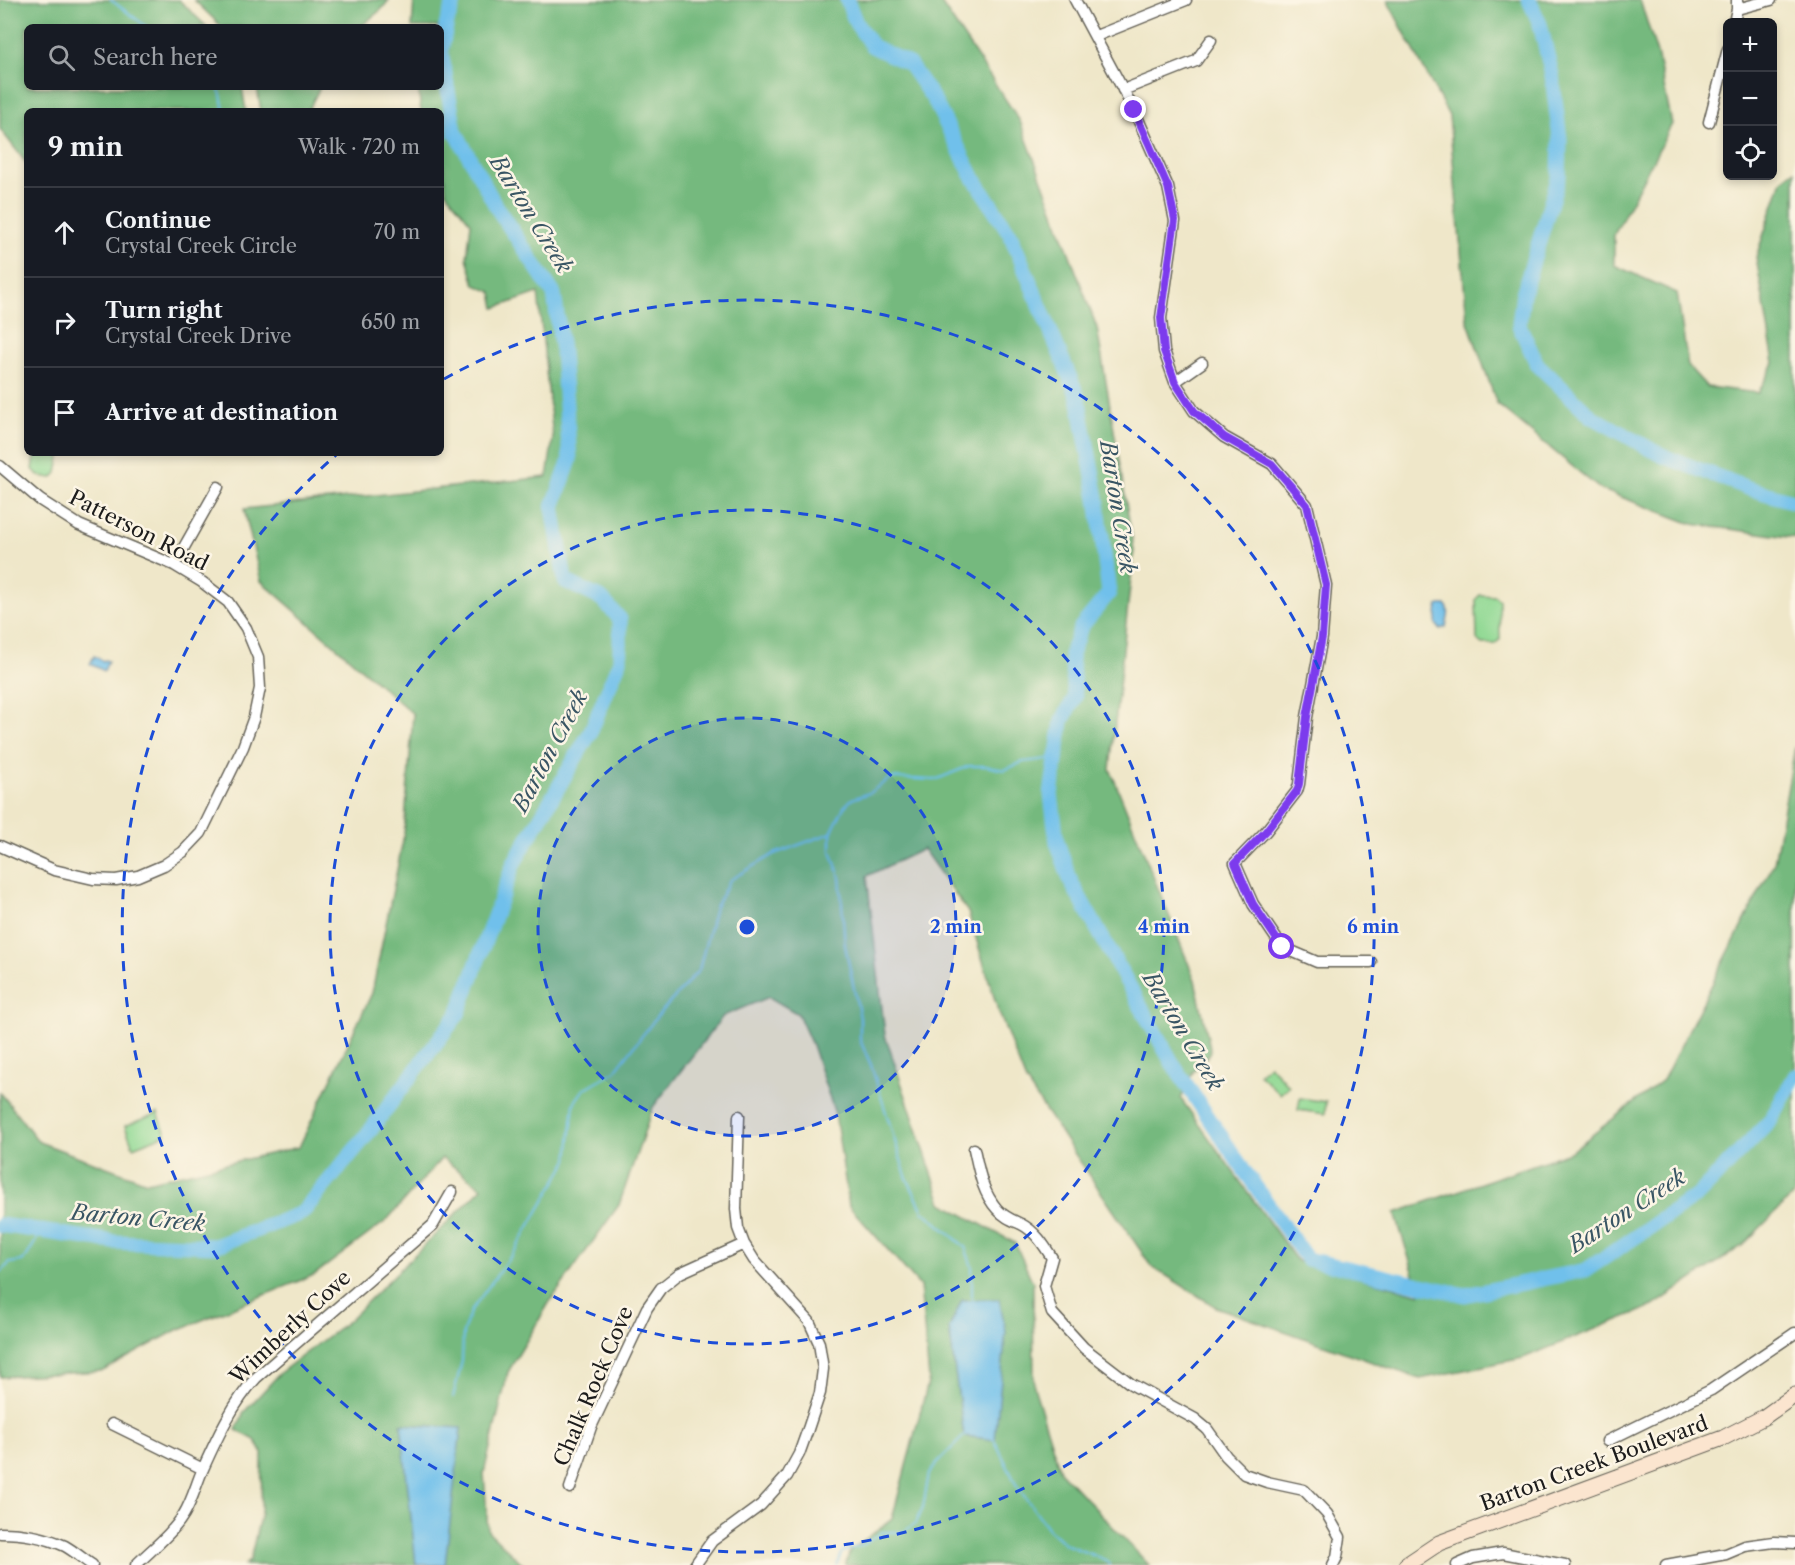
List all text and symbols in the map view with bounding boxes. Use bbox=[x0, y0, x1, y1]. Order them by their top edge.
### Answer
map controls bbox=[1723, 18, 1777, 180]
button: + bbox=[1723, 18, 1777, 72]
search box bbox=[24, 24, 444, 90]
icon: search bbox=[45, 41, 78, 74]
text: Search here bbox=[93, 44, 218, 71]
button: − bbox=[1723, 72, 1777, 126]
route end bbox=[1120, 96, 1146, 122]
button: locate bbox=[1723, 126, 1777, 180]
text: 9 min bbox=[48, 131, 123, 163]
text: Walk · 720 m bbox=[298, 135, 420, 159]
water label: Barton Creek bbox=[483, 148, 578, 279]
text: Continue bbox=[105, 207, 211, 234]
icon: ahead bbox=[48, 216, 81, 249]
text: 70 m bbox=[374, 220, 420, 244]
text: Crystal Creek Circle bbox=[105, 234, 297, 258]
text: Turn right bbox=[105, 297, 223, 324]
icon: right bbox=[48, 306, 81, 339]
text: 650 m bbox=[361, 310, 420, 334]
text: Crystal Creek Drive bbox=[105, 324, 292, 348]
icon: arrive bbox=[48, 396, 81, 429]
text: Arrive at destination bbox=[105, 399, 338, 426]
water label: Barton Creek bbox=[1094, 437, 1142, 576]
street label: Patterson Road bbox=[65, 484, 213, 576]
water label: Barton Creek bbox=[506, 685, 594, 818]
text: 2 min bbox=[930, 916, 983, 938]
text: 4 min bbox=[1138, 916, 1191, 938]
text: 6 min bbox=[1347, 916, 1400, 938]
centre of rings bbox=[737, 917, 757, 937]
route start bbox=[1268, 933, 1294, 959]
water label: Barton Creek bbox=[1136, 965, 1229, 1096]
water label: Barton Creek bbox=[1562, 1163, 1691, 1260]
water label: Barton Creek bbox=[68, 1199, 207, 1237]
street label: Wimberly Cove bbox=[224, 1265, 356, 1390]
street label: Chalk Rock Cove bbox=[548, 1302, 638, 1470]
street label: Barton Creek Boulevard bbox=[1477, 1410, 1711, 1516]

